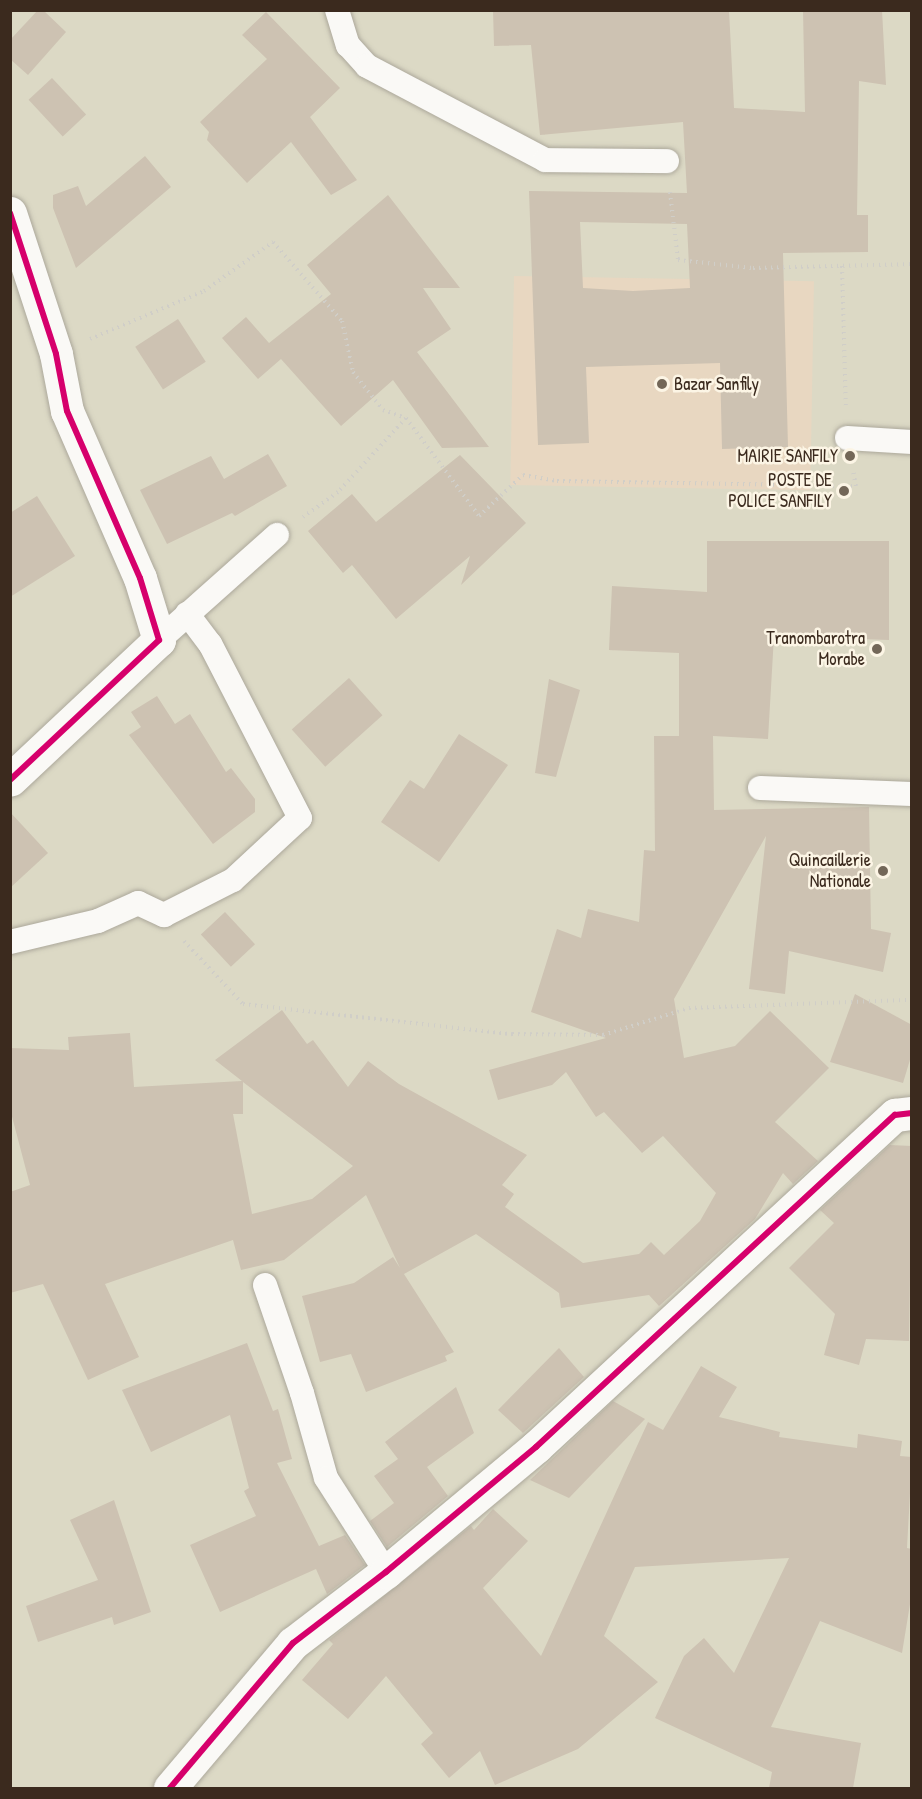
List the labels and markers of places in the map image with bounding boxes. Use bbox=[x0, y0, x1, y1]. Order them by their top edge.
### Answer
place label: Bazar Sanfily bbox=[674, 373, 759, 395]
marker: Bazar Sanfily bbox=[655, 377, 669, 391]
place label: MAIRIE SANFILY bbox=[738, 445, 838, 467]
marker: MAIRIE SANFILY bbox=[843, 449, 857, 463]
place label: POSTE DE POLICE SANFILY bbox=[728, 470, 832, 512]
marker: POSTE DE POLICE SANFILY bbox=[837, 484, 851, 498]
place label: Tranombarotra Morabe bbox=[766, 628, 865, 670]
marker: Tranombarotra Morabe bbox=[870, 642, 884, 656]
place label: Quincaillerie Nationale bbox=[789, 850, 871, 892]
marker: Quincaillerie Nationale bbox=[876, 864, 890, 878]

